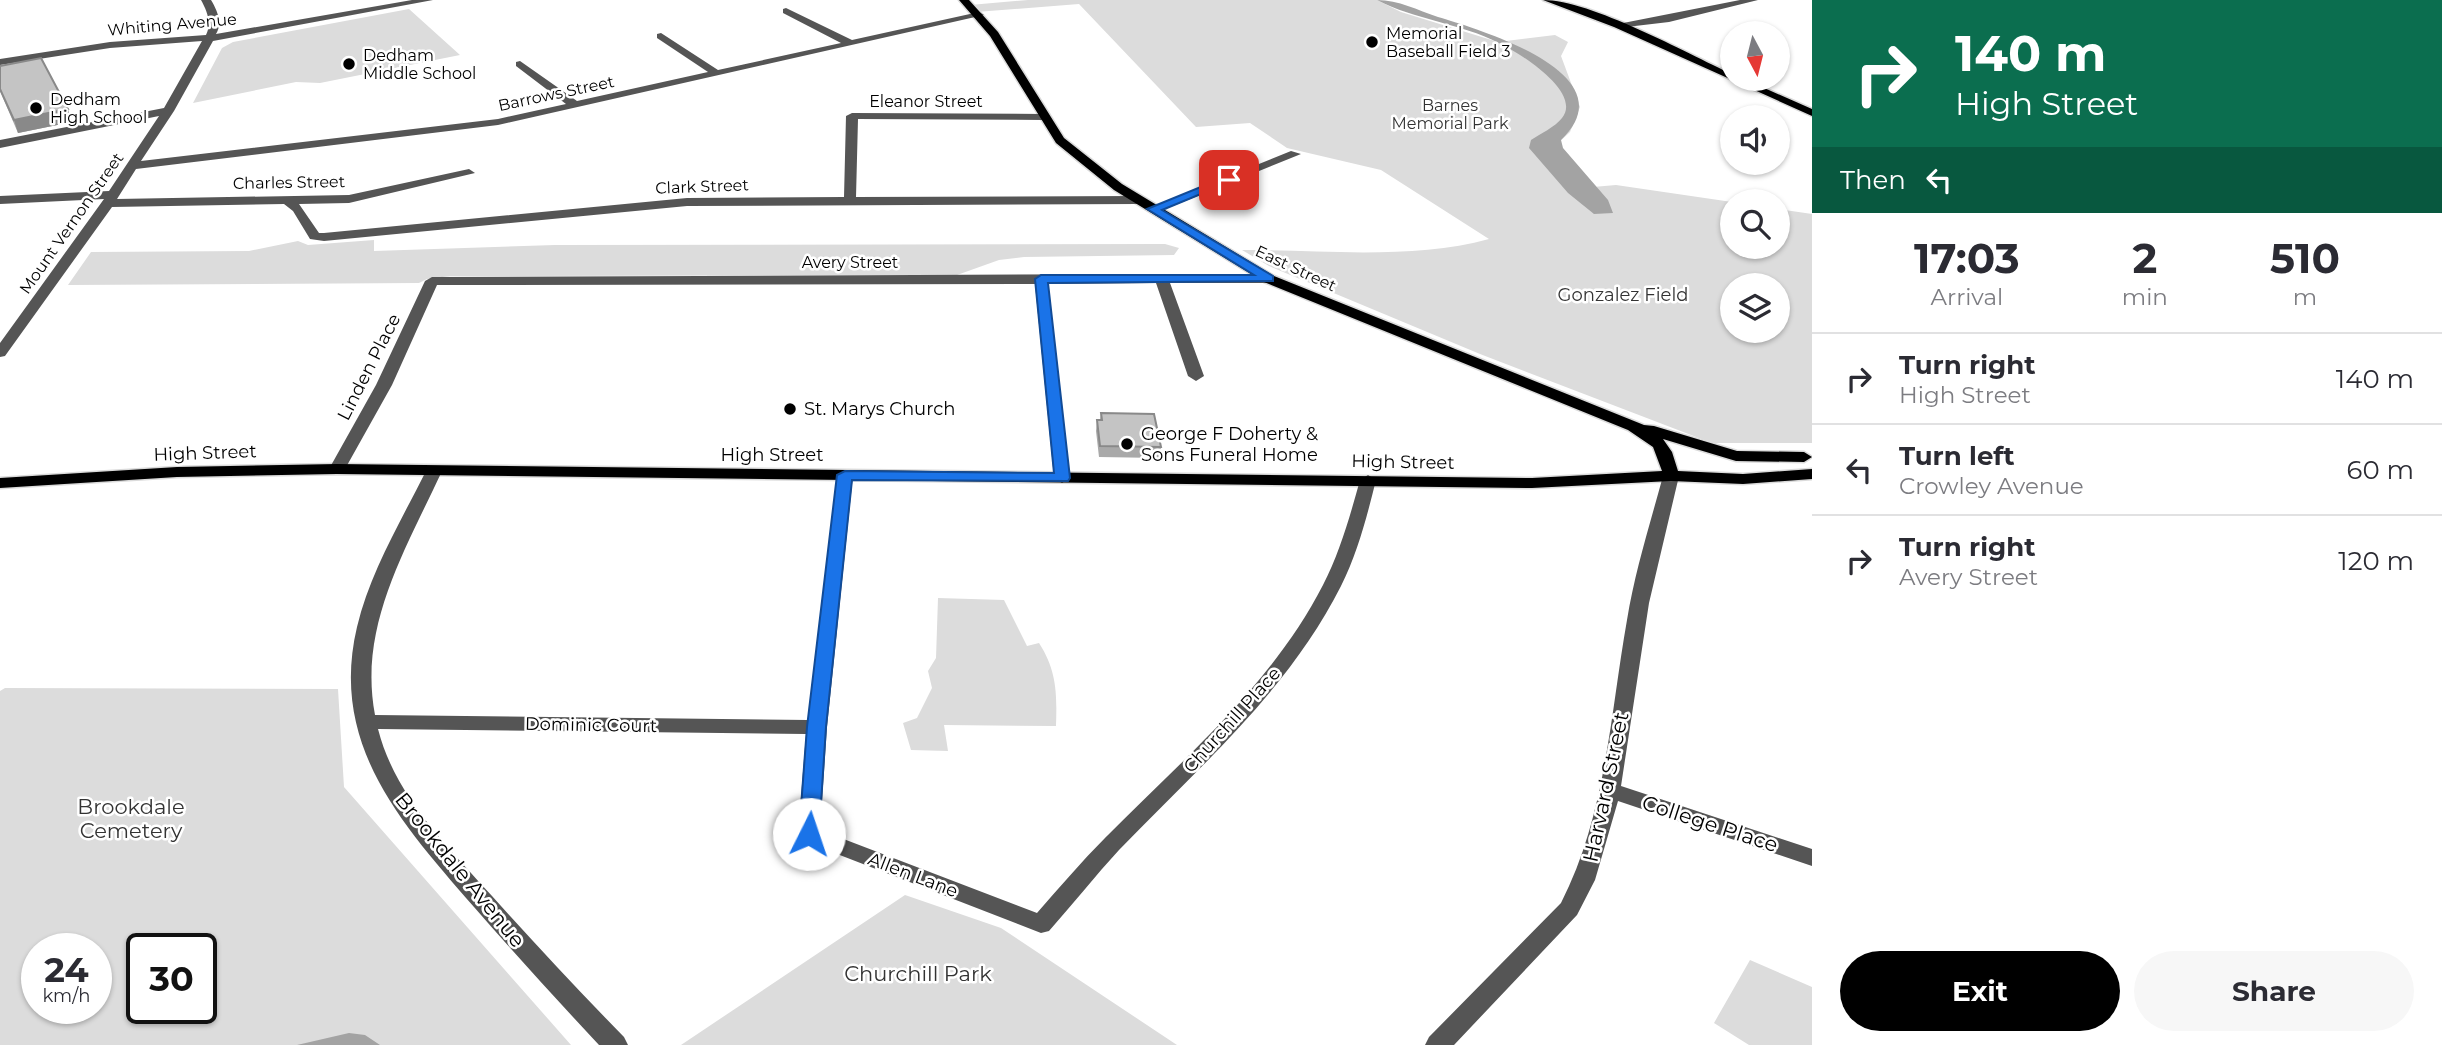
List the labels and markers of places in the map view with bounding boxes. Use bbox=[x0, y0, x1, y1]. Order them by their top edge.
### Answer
place label: Memorial Baseball Field 3 bbox=[1386, 24, 1510, 61]
marker: Memorial Baseball Field 3 bbox=[1364, 34, 1380, 50]
place label: Dedham Middle School bbox=[363, 46, 476, 83]
marker: Dedham Middle School bbox=[341, 56, 357, 72]
place label: Dedham High School bbox=[50, 90, 147, 127]
marker: Dedham High School bbox=[28, 100, 44, 116]
pin bbox=[1199, 150, 1259, 210]
place label: St. Marys Church bbox=[804, 398, 955, 420]
marker: St. Marys Church bbox=[782, 401, 798, 417]
place label: George F Doherty & Sons Funeral Home bbox=[1141, 423, 1318, 466]
marker: George F Doherty & Sons Funeral Home bbox=[1119, 436, 1135, 452]

